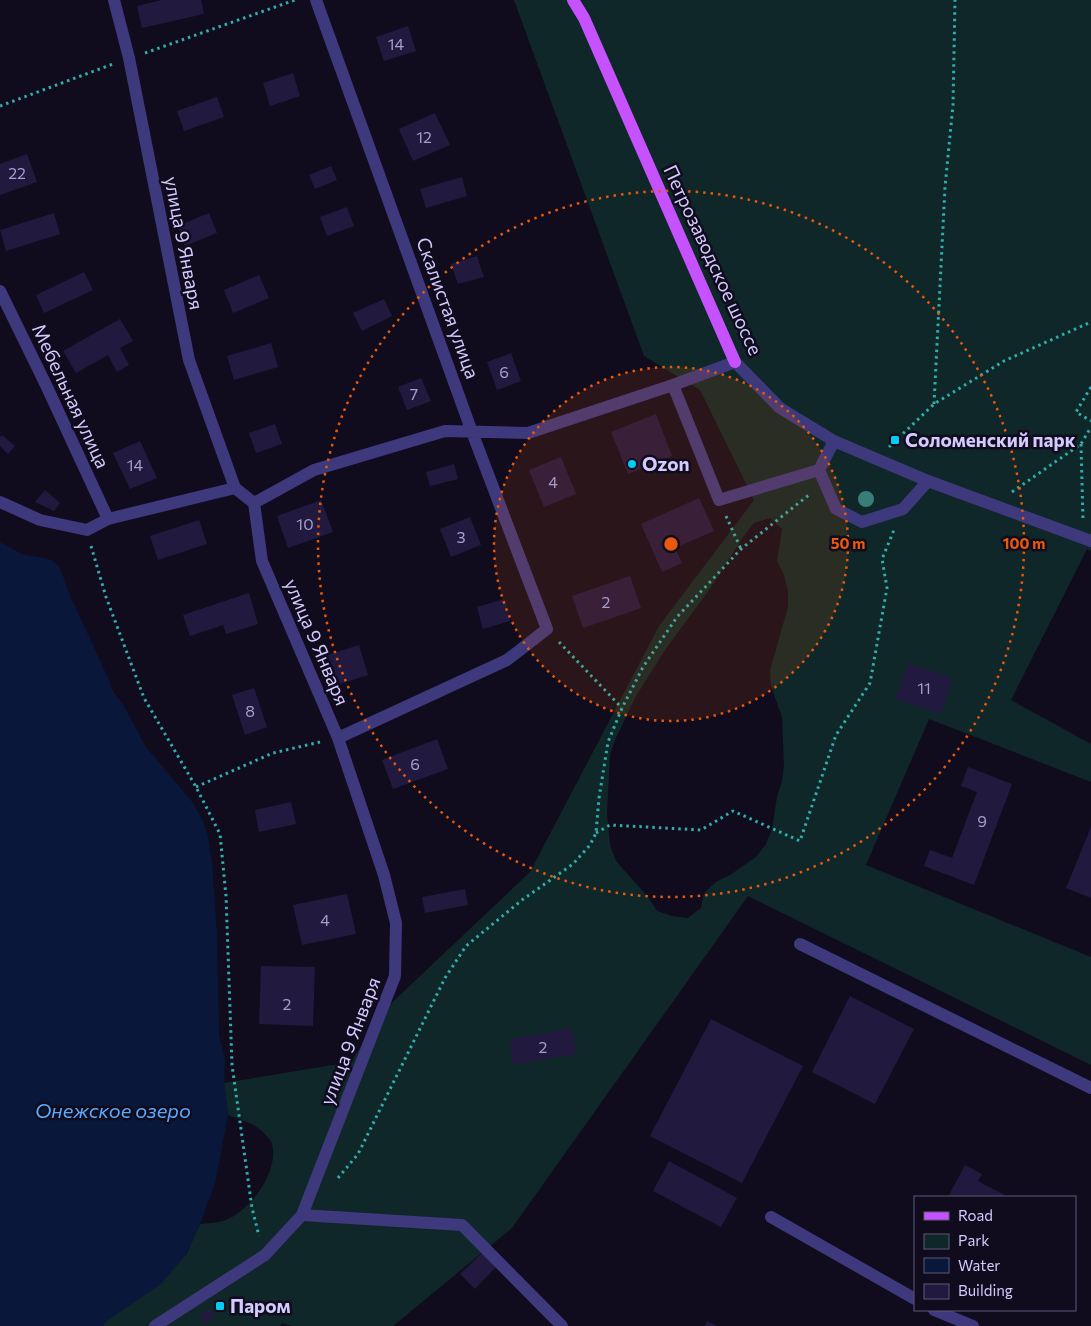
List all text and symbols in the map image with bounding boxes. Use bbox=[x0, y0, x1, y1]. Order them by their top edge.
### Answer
house number: 14 bbox=[388, 34, 405, 53]
house number: 12 bbox=[416, 127, 432, 146]
street label: Петрозаводское шоссе bbox=[659, 161, 768, 359]
house number: 22 bbox=[8, 163, 26, 182]
street label: улица 9 Января bbox=[160, 174, 209, 312]
street label: Скалистая улица bbox=[412, 234, 485, 382]
street label: Мебельная улица bbox=[28, 320, 115, 472]
house number: 6 bbox=[499, 362, 509, 381]
house number: 7 bbox=[410, 384, 418, 403]
place label: Соломенский парк bbox=[905, 428, 1076, 451]
marker: Соломенский парк bbox=[889, 434, 901, 446]
place label: Ozon bbox=[642, 452, 690, 475]
house number: 14 bbox=[127, 455, 144, 474]
marker: Ozon bbox=[626, 458, 638, 470]
house number: 4 bbox=[548, 472, 558, 491]
house number: 10 bbox=[296, 514, 314, 533]
house number: 3 bbox=[456, 527, 466, 546]
text: 50 m bbox=[831, 534, 865, 552]
text: 100 m bbox=[1003, 534, 1045, 552]
centre of rings bbox=[662, 535, 680, 553]
street label: улица 9 Января bbox=[280, 575, 354, 709]
house number: 2 bbox=[602, 592, 611, 611]
house number: 11 bbox=[917, 678, 931, 697]
house number: 8 bbox=[245, 701, 255, 720]
house number: 6 bbox=[410, 754, 420, 773]
house number: 9 bbox=[977, 811, 987, 830]
house number: 4 bbox=[320, 910, 330, 929]
street label: улица 9 Января bbox=[315, 974, 385, 1108]
house number: 2 bbox=[283, 994, 292, 1013]
house number: 2 bbox=[539, 1037, 548, 1056]
water label: Онежское озеро bbox=[35, 1098, 191, 1122]
legend bbox=[914, 1196, 1076, 1311]
text: Road bbox=[958, 1206, 993, 1224]
text: Park bbox=[958, 1231, 989, 1249]
text: Water bbox=[958, 1256, 1000, 1274]
text: Building bbox=[958, 1281, 1013, 1299]
place label: Паром bbox=[230, 1294, 291, 1317]
marker: Паром bbox=[214, 1300, 226, 1312]

